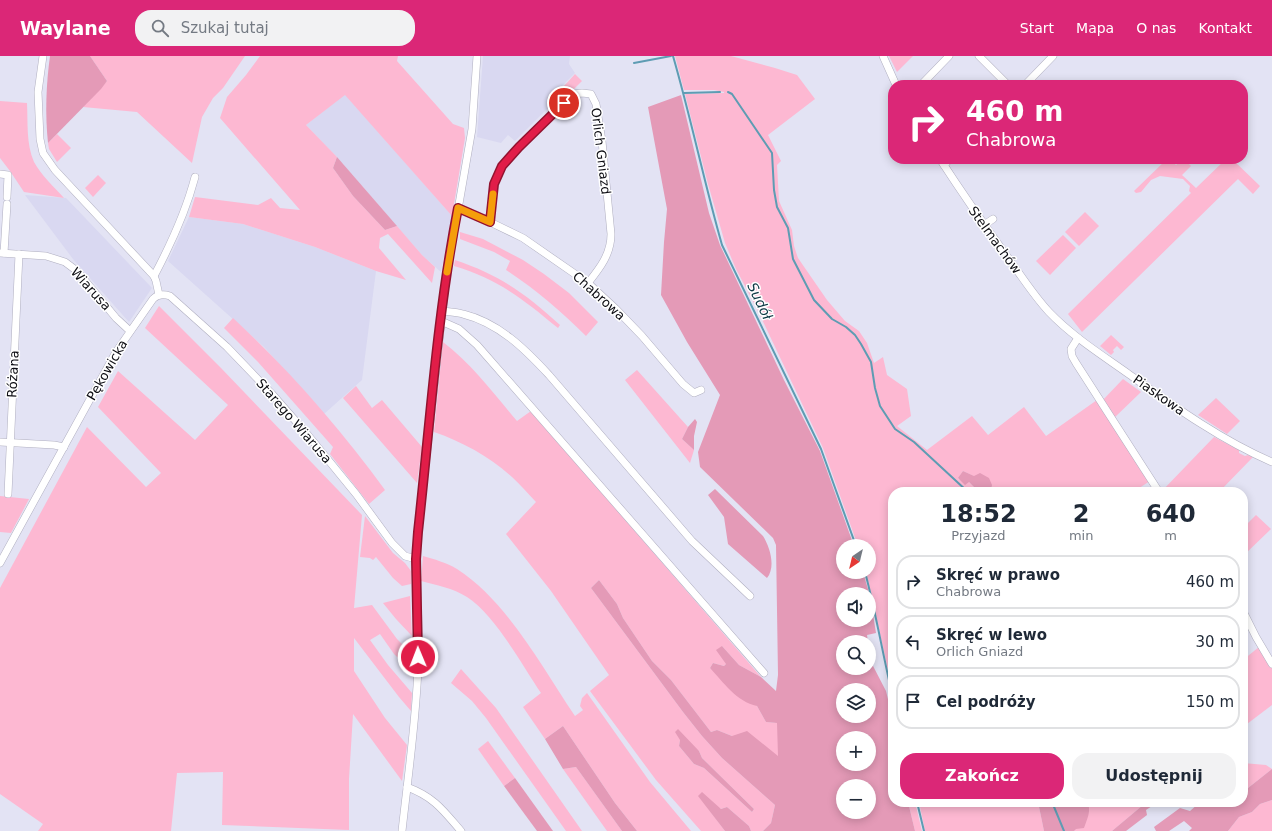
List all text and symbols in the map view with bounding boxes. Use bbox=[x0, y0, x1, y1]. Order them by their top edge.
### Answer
search box bbox=[135, 10, 415, 46]
text: Waylane bbox=[20, 17, 111, 39]
icon: search bbox=[149, 17, 171, 39]
text: Szukaj tutaj bbox=[181, 19, 269, 37]
text: Start bbox=[1020, 20, 1054, 36]
text: Mapa bbox=[1076, 20, 1114, 36]
text: O nas bbox=[1136, 20, 1176, 36]
text: Kontakt bbox=[1198, 20, 1252, 36]
pin bbox=[547, 86, 581, 120]
icon: arrive bbox=[553, 92, 575, 114]
text: 460 m bbox=[966, 95, 1063, 128]
icon: right bbox=[900, 96, 952, 148]
street label: Orlich Gniazd bbox=[588, 107, 614, 195]
text: Chabrowa bbox=[966, 129, 1056, 150]
street label: Stelmachów bbox=[966, 203, 1025, 277]
street label: Wiarusa bbox=[68, 264, 114, 314]
street label: Chabrowa bbox=[570, 269, 628, 323]
water label: Sudół bbox=[744, 280, 776, 323]
street label: Pękowicka bbox=[84, 337, 130, 403]
street label: Różana bbox=[4, 350, 22, 398]
street label: Piaskowa bbox=[1130, 372, 1188, 418]
street label: Starego Wiarusa bbox=[253, 376, 335, 466]
text: 18:52 bbox=[940, 500, 1017, 528]
text: 2 bbox=[1073, 500, 1089, 528]
text: 640 bbox=[1146, 500, 1196, 528]
text: Przyjazd bbox=[951, 528, 1006, 543]
text: min bbox=[1069, 528, 1093, 543]
text: m bbox=[1164, 528, 1177, 543]
north arrow bbox=[836, 539, 876, 579]
map controls bbox=[836, 539, 876, 819]
text: Skręć w prawo bbox=[936, 566, 1060, 584]
icon: right bbox=[902, 571, 924, 593]
text: 460 m bbox=[1186, 573, 1234, 591]
text: Chabrowa bbox=[936, 584, 1001, 599]
button: sound bbox=[836, 587, 876, 627]
text: Skręć w lewo bbox=[936, 626, 1047, 644]
icon: left bbox=[902, 631, 924, 653]
text: 30 m bbox=[1196, 633, 1234, 651]
button: search bbox=[836, 635, 876, 675]
position arrow bbox=[397, 636, 439, 678]
text: Orlich Gniazd bbox=[936, 644, 1023, 659]
button: layers bbox=[836, 683, 876, 723]
icon: arrive bbox=[902, 691, 924, 713]
text: Cel podróży bbox=[936, 693, 1036, 711]
text: 150 m bbox=[1186, 693, 1234, 711]
button: + bbox=[836, 731, 876, 771]
button: Zakończ bbox=[900, 753, 1064, 799]
button: Udostępnij bbox=[1072, 753, 1236, 799]
button: − bbox=[836, 779, 876, 819]

